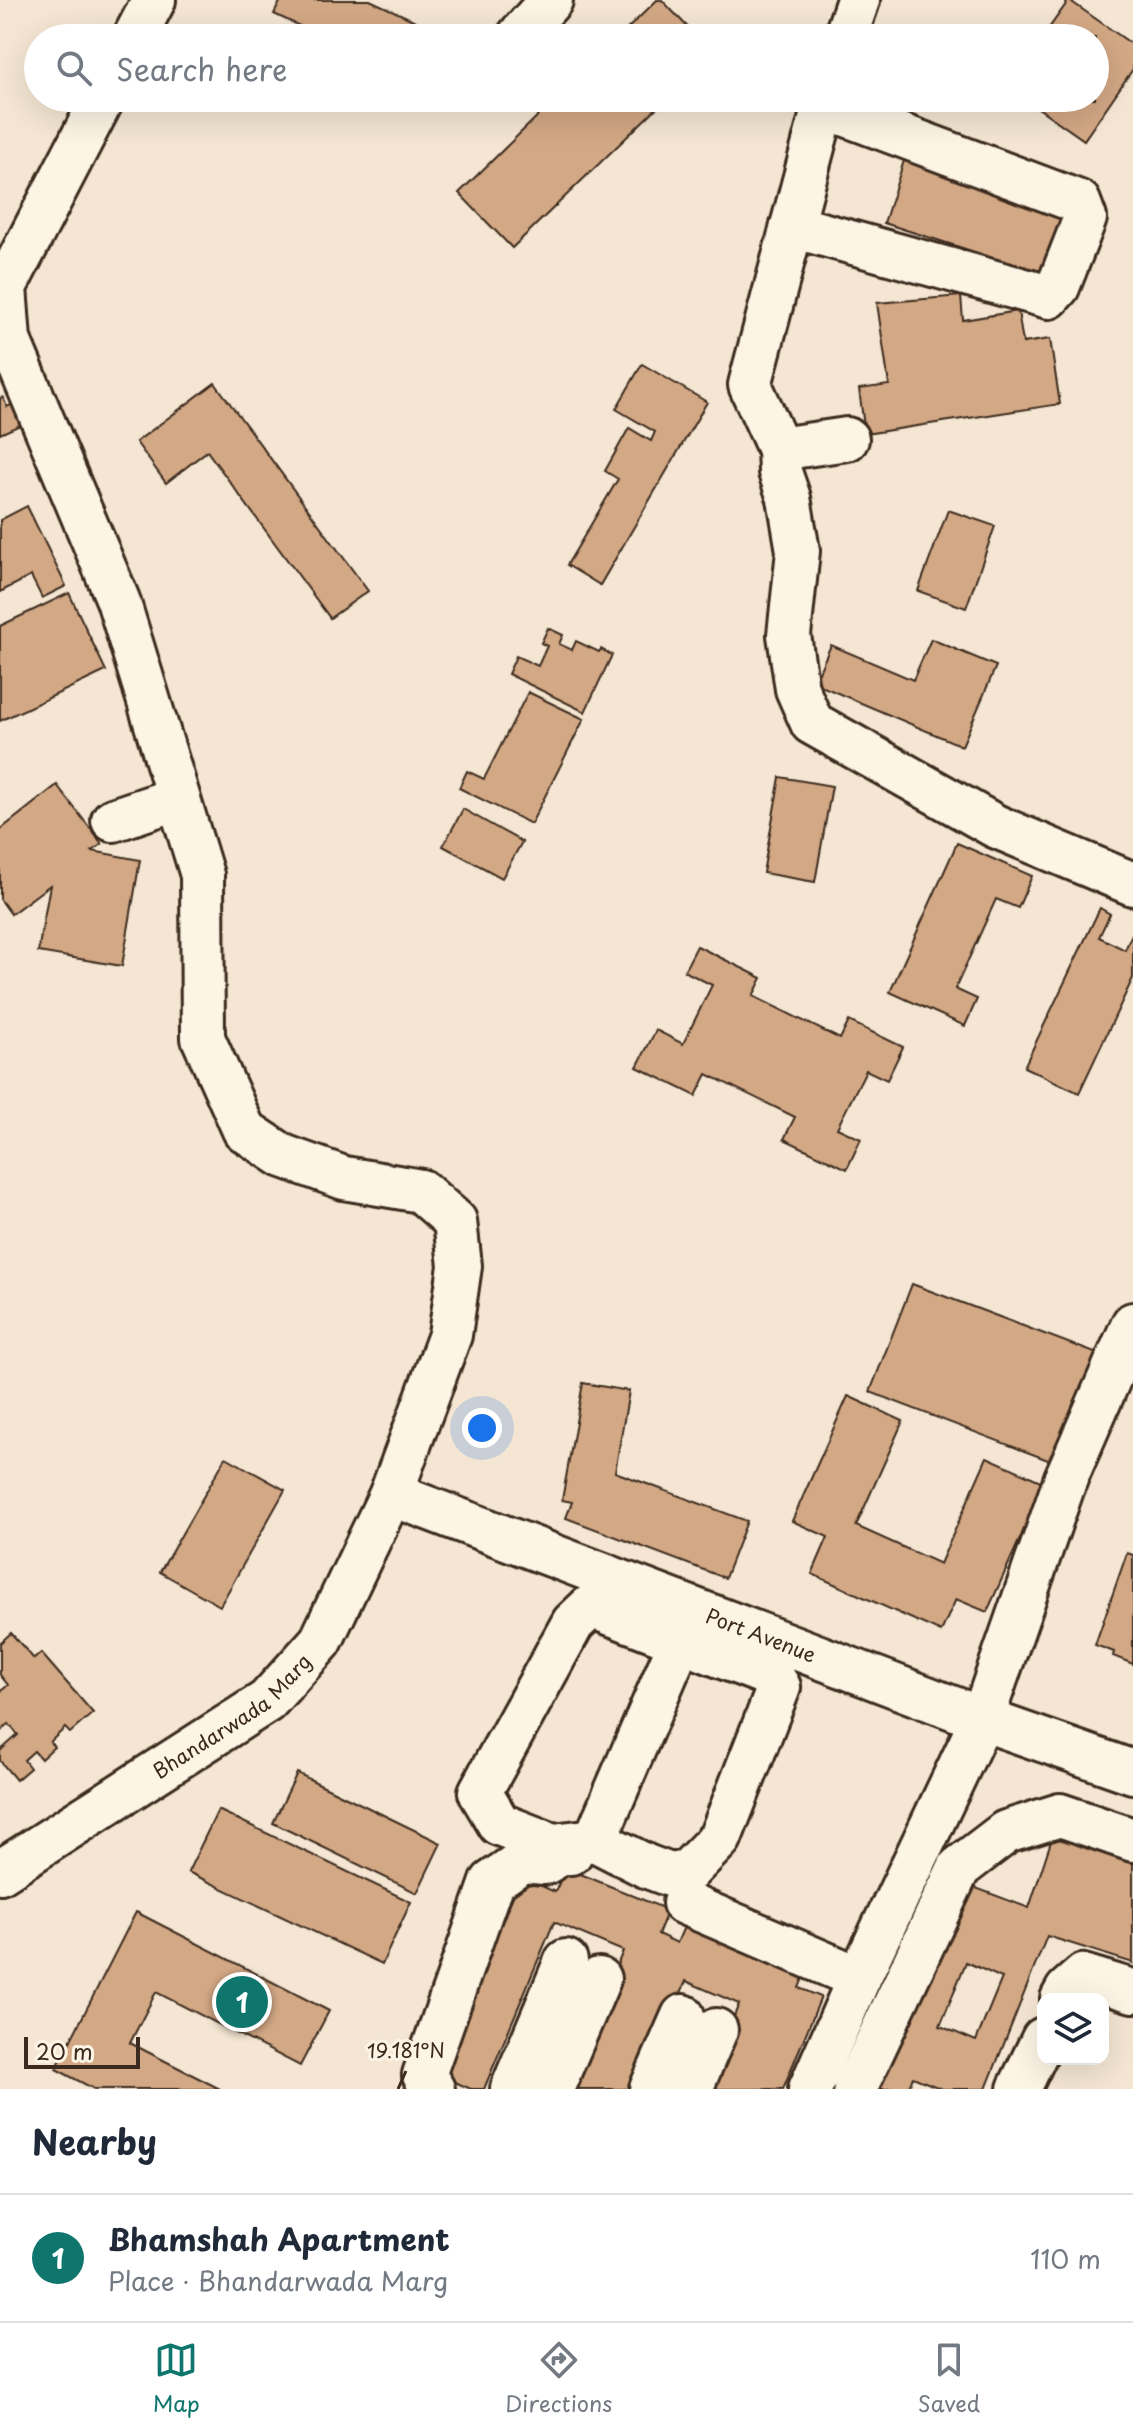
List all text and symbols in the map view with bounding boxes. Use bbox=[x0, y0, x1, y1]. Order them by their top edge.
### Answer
search box bbox=[24, 24, 1109, 112]
icon: search bbox=[52, 46, 96, 90]
text: Search here bbox=[116, 46, 288, 91]
your location bbox=[462, 1408, 502, 1448]
street label: Port Avenue bbox=[702, 1600, 820, 1669]
street label: Bhandarwada Marg bbox=[147, 1647, 318, 1786]
pin: 1 bbox=[216, 1972, 268, 2032]
map controls bbox=[1037, 1993, 1109, 2065]
button: layers bbox=[1037, 1993, 1109, 2065]
scale bar bbox=[24, 2033, 140, 2069]
text: 20 m bbox=[36, 2034, 93, 2067]
text: 19.181°N bbox=[367, 2035, 445, 2065]
text: Nearby bbox=[32, 2115, 157, 2167]
text: Bhamshah Apartment bbox=[108, 2216, 450, 2261]
text: 1 bbox=[52, 2239, 64, 2278]
text: 110 m bbox=[1030, 2239, 1101, 2278]
text: Place · Bhandarwada Marg bbox=[108, 2261, 448, 2300]
tab: Map bbox=[153, 2338, 200, 2419]
tab: Directions bbox=[505, 2338, 612, 2419]
tab: Saved bbox=[918, 2338, 980, 2419]

